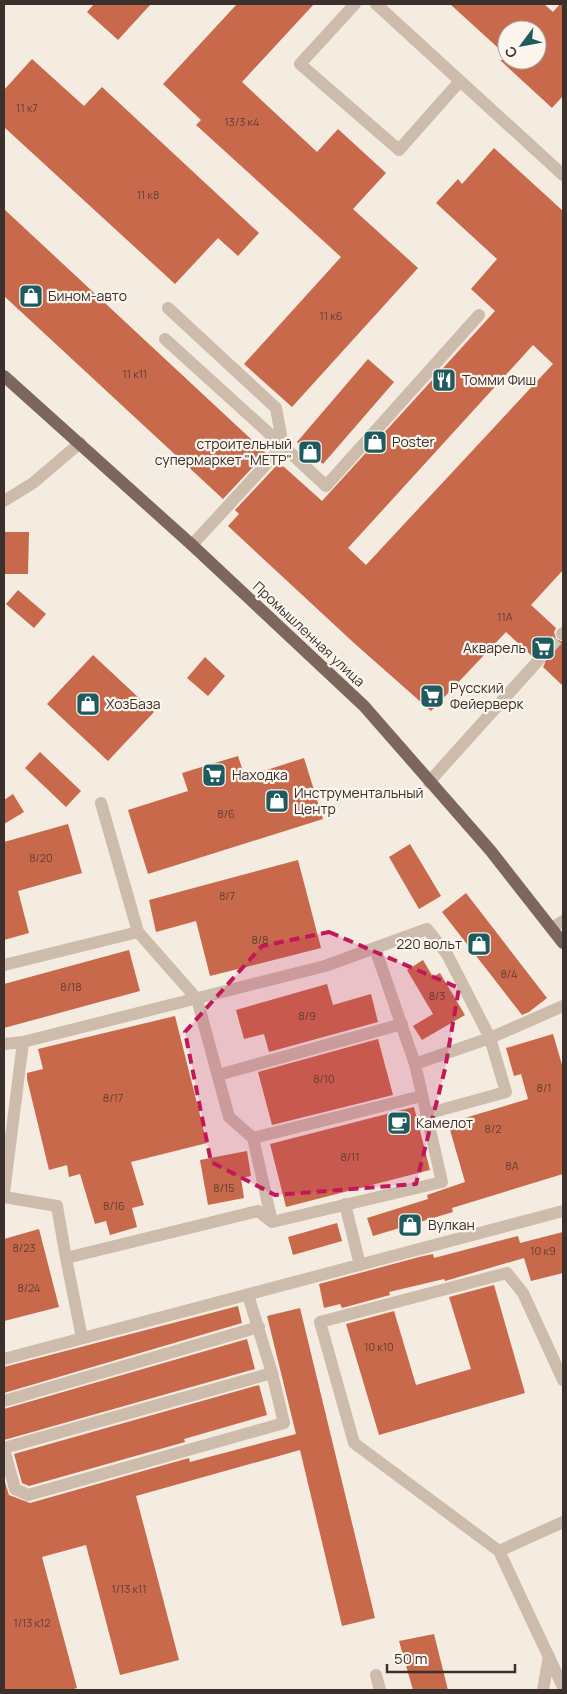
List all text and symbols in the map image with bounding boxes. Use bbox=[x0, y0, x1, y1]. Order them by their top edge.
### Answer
north arrow bbox=[497, 20, 547, 70]
text: С bbox=[500, 43, 521, 62]
house number: 11 к7 bbox=[16, 100, 38, 115]
house number: 13/3 к4 bbox=[225, 114, 259, 129]
house number: 11 к8 bbox=[137, 187, 159, 202]
shop icon: Бином-авто bbox=[18, 283, 44, 309]
place label: Бином-авто bbox=[48, 286, 127, 305]
house number: 11 к6 bbox=[319, 308, 343, 323]
house number: 11 к11 bbox=[123, 366, 147, 381]
restaurant icon: Томми Фиш bbox=[431, 367, 457, 393]
place label: Томми Фиш bbox=[462, 370, 536, 389]
shop icon: Poster bbox=[362, 429, 388, 455]
place label: Poster bbox=[392, 432, 435, 451]
place label: строительный супермаркет "МЕТР" bbox=[155, 434, 292, 469]
shop icon: строительный супермаркет "МЕТР" bbox=[297, 439, 323, 465]
street label: Промышленная улица bbox=[249, 577, 369, 691]
house number: 11А bbox=[497, 609, 513, 624]
supermarket icon: Акварель bbox=[530, 635, 556, 661]
place label: Акварель bbox=[463, 638, 526, 657]
place label: Русский Фейерверк bbox=[450, 678, 525, 713]
supermarket icon: Русский Фейерверк bbox=[419, 683, 445, 709]
shop icon: ХозБаза bbox=[75, 691, 101, 717]
place label: ХозБаза bbox=[106, 694, 161, 713]
supermarket icon: Находка bbox=[201, 762, 227, 788]
place label: Находка bbox=[232, 765, 288, 784]
place label: Инструментальный Центр bbox=[294, 783, 424, 818]
shop icon: Инструментальный Центр bbox=[264, 788, 290, 814]
house number: 8/6 bbox=[217, 806, 235, 821]
house number: 8/20 bbox=[29, 850, 53, 865]
house number: 8/7 bbox=[219, 888, 235, 903]
shop icon: 220 вольт bbox=[466, 931, 492, 957]
house number: 8/8 bbox=[251, 932, 269, 947]
place label: 220 вольт bbox=[396, 934, 462, 953]
house number: 8/4 bbox=[500, 966, 518, 981]
house number: 8/18 bbox=[60, 979, 82, 994]
house number: 8/3 bbox=[429, 988, 445, 1003]
house number: 8/9 bbox=[298, 1008, 316, 1023]
house number: 8/10 bbox=[313, 1071, 335, 1086]
house number: 8/1 bbox=[537, 1080, 551, 1095]
house number: 8/17 bbox=[103, 1090, 123, 1105]
cafe icon: Камелот bbox=[386, 1110, 412, 1136]
place label: Камелот bbox=[416, 1113, 473, 1132]
house number: 8/2 bbox=[485, 1121, 501, 1136]
house number: 8/11 bbox=[340, 1149, 360, 1164]
house number: 8А bbox=[505, 1158, 519, 1173]
house number: 8/15 bbox=[213, 1180, 235, 1195]
house number: 8/16 bbox=[103, 1198, 125, 1213]
shop icon: Вулкан bbox=[397, 1212, 423, 1238]
place label: Вулкан bbox=[428, 1215, 475, 1234]
house number: 8/23 bbox=[12, 1240, 36, 1255]
house number: 10 к9 bbox=[530, 1243, 556, 1258]
house number: 8/24 bbox=[17, 1280, 41, 1295]
house number: 10 к10 bbox=[364, 1339, 394, 1354]
house number: 1/13 к11 bbox=[111, 1581, 147, 1596]
house number: 1/13 к12 bbox=[13, 1615, 51, 1630]
scale bar bbox=[387, 1642, 514, 1674]
text: 50 m bbox=[394, 1648, 428, 1669]

